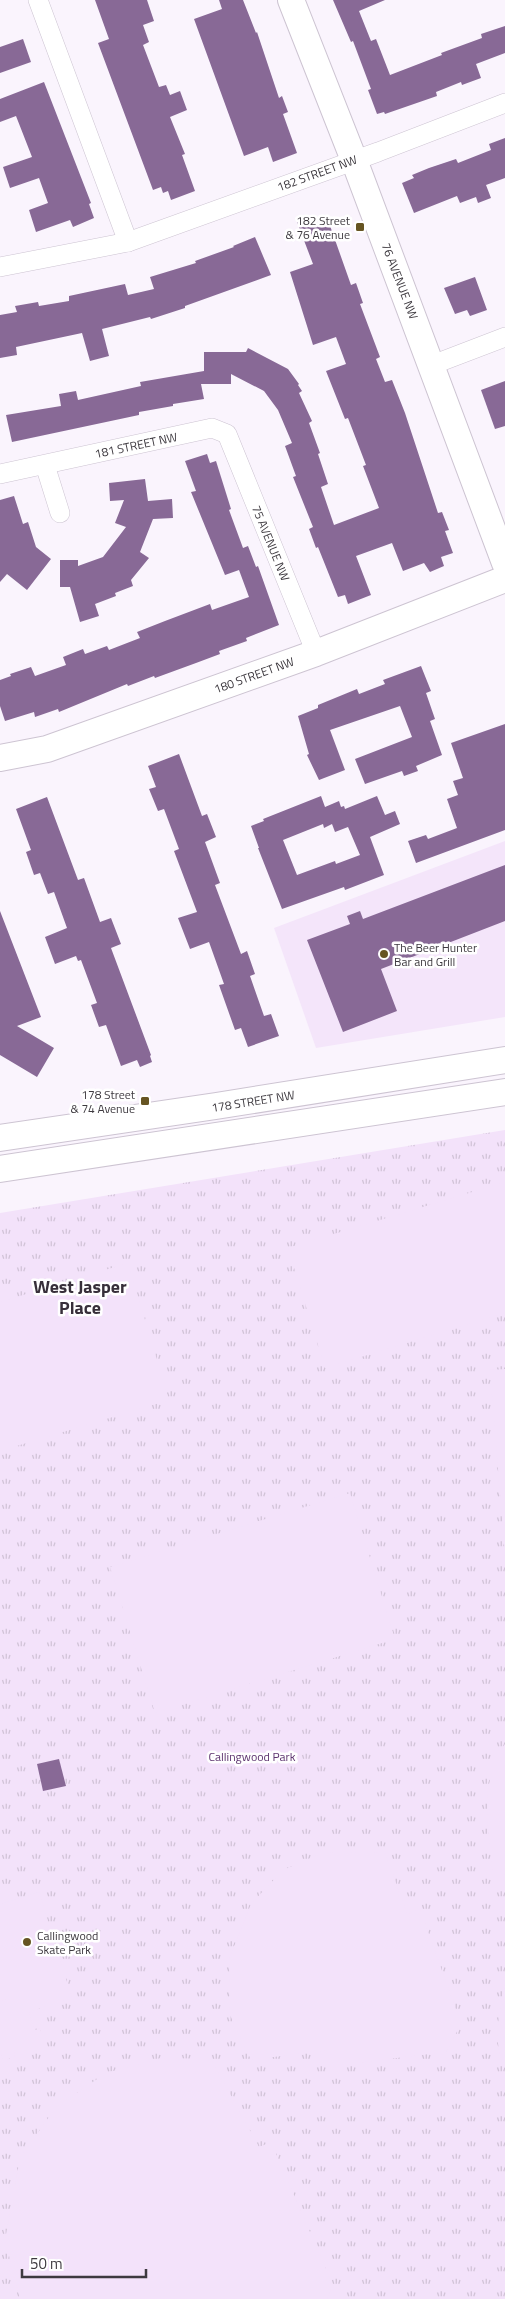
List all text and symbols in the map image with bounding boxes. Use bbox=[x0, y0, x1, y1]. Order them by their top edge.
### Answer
street label: 182 STREET NW bbox=[274, 150, 360, 196]
place label: 182 Street & 76 Avenue bbox=[285, 211, 351, 244]
marker: 182 Street & 76 Avenue bbox=[354, 221, 366, 233]
street label: 76 AVENUE NW bbox=[377, 240, 423, 322]
street label: 181 STREET NW bbox=[93, 427, 179, 463]
street label: 75 AVENUE NW bbox=[247, 502, 295, 584]
street label: 180 STREET NW bbox=[211, 652, 297, 698]
place label: The Beer Hunter Bar and Grill bbox=[394, 938, 477, 971]
marker: The Beer Hunter Bar and Grill bbox=[378, 948, 390, 960]
place label: 178 Street & 74 Avenue bbox=[70, 1085, 136, 1118]
street label: 178 STREET NW bbox=[210, 1085, 296, 1117]
marker: 178 Street & 74 Avenue bbox=[139, 1095, 151, 1107]
district label: West Jasper Place bbox=[33, 1273, 127, 1321]
park label: Callingwood Park bbox=[208, 1747, 296, 1766]
place label: Callingwood Skate Park bbox=[37, 1926, 98, 1959]
marker: Callingwood Skate Park bbox=[21, 1936, 33, 1948]
scale bar bbox=[22, 2246, 146, 2278]
text: 50 m bbox=[30, 2252, 63, 2275]

